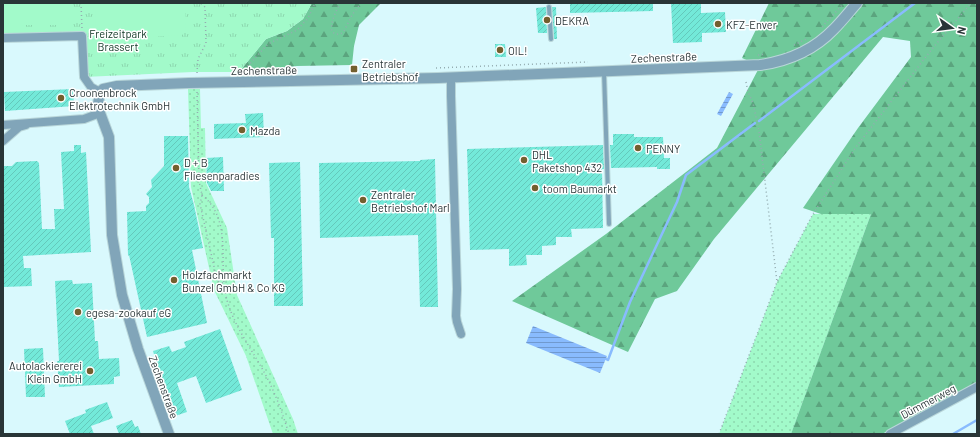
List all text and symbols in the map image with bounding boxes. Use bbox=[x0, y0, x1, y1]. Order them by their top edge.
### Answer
north arrow bbox=[932, 8, 972, 48]
place label: DEKRA bbox=[555, 14, 589, 27]
marker: DEKRA bbox=[542, 15, 552, 25]
place label: KFZ-Enver bbox=[726, 18, 777, 31]
marker: KFZ-Enver bbox=[713, 19, 723, 29]
text: N bbox=[955, 25, 969, 36]
park label: Freizeitpark Brassert bbox=[89, 27, 147, 53]
place label: OIL! bbox=[508, 44, 527, 57]
marker: OIL! bbox=[495, 45, 505, 55]
street label: Zechenstraße bbox=[631, 49, 697, 65]
place label: Zentraler Betriebshof bbox=[362, 57, 418, 83]
street label: Zechenstraße bbox=[231, 63, 297, 77]
marker: Zentraler Betriebshof bbox=[349, 64, 359, 74]
place label: Croonenbrock Elektrotechnik GmbH bbox=[69, 86, 170, 112]
marker: Croonenbrock Elektrotechnik GmbH bbox=[56, 93, 66, 103]
place label: Mazda bbox=[250, 124, 280, 137]
marker: Mazda bbox=[237, 125, 247, 135]
place label: PENNY bbox=[646, 142, 680, 155]
marker: PENNY bbox=[633, 143, 643, 153]
place label: DHL Paketshop 432 bbox=[532, 148, 602, 174]
marker: DHL Paketshop 432 bbox=[519, 155, 529, 165]
place label: D + B Fliesenparadies bbox=[184, 156, 260, 182]
marker: D + B Fliesenparadies bbox=[171, 163, 181, 173]
place label: toom Baumarkt bbox=[543, 182, 617, 195]
marker: toom Baumarkt bbox=[530, 183, 540, 193]
place label: Zentraler Betriebshof Marl bbox=[371, 188, 450, 214]
marker: Zentraler Betriebshof Marl bbox=[358, 195, 368, 205]
place label: Holzfachmarkt Bunzel GmbH & Co KG bbox=[182, 268, 285, 294]
marker: Holzfachmarkt Bunzel GmbH & Co KG bbox=[169, 275, 179, 285]
place label: egesa-zookauf eG bbox=[86, 306, 171, 319]
marker: egesa-zookauf eG bbox=[73, 307, 83, 317]
street label: Zechenstraße bbox=[147, 354, 181, 420]
place label: Autolackiererei Klein GmbH bbox=[9, 359, 82, 385]
marker: Autolackiererei Klein GmbH bbox=[85, 366, 95, 376]
street label: Dümmerweg bbox=[898, 381, 958, 421]

